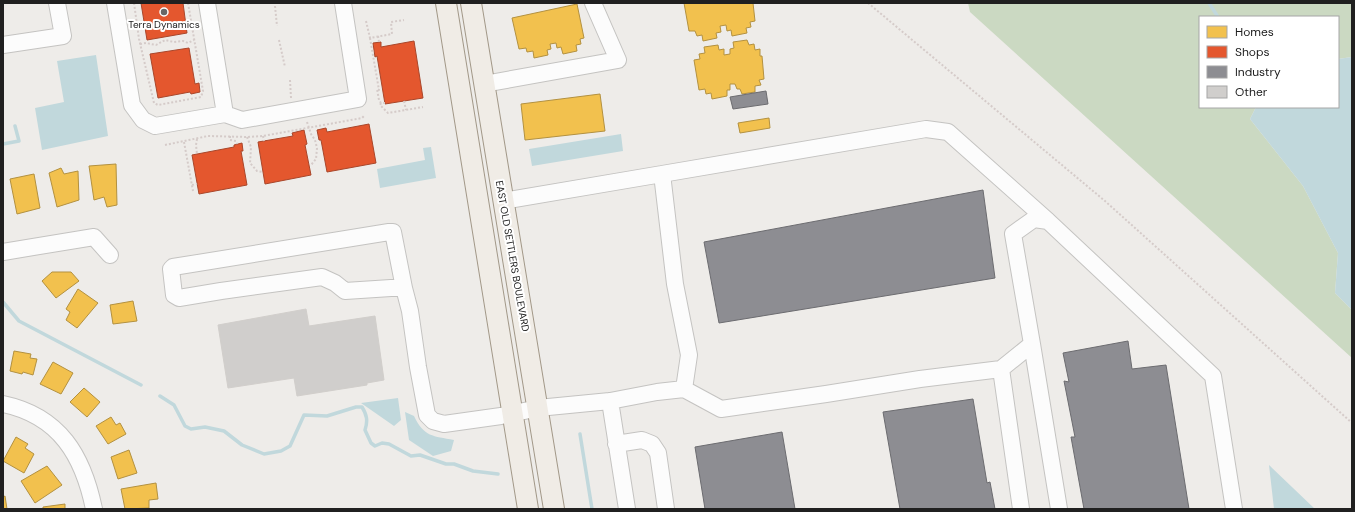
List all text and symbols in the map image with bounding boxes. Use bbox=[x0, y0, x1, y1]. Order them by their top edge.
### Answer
marker: Terra Dynamics bbox=[159, 7, 169, 17]
legend bbox=[1199, 16, 1339, 108]
place label: Terra Dynamics bbox=[128, 18, 200, 31]
text: Homes bbox=[1235, 24, 1274, 40]
text: Shops bbox=[1235, 44, 1270, 60]
text: Industry bbox=[1235, 64, 1281, 80]
text: Other bbox=[1235, 84, 1268, 100]
street label: EAST OLD SETTLERS BOULEVARD bbox=[493, 180, 532, 333]

